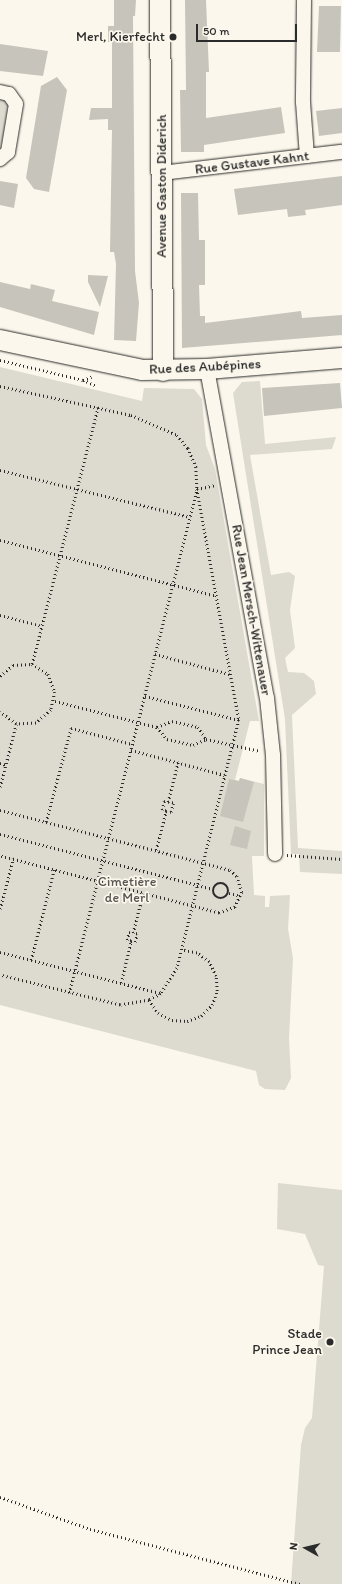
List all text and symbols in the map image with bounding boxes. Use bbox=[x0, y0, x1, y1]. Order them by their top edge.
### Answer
scale bar bbox=[198, 16, 299, 42]
text: 50 m bbox=[203, 24, 229, 38]
place label: Merl, Kierfecht bbox=[75, 29, 165, 45]
marker: Merl, Kierfecht bbox=[168, 32, 178, 42]
street label: Avenue Gaston Diderich bbox=[154, 114, 170, 258]
street label: Rue Gustave Kahnt bbox=[194, 148, 310, 178]
street label: Rue des Aubépines bbox=[149, 356, 261, 378]
street label: Rue Jean Mersch-Wittenauer bbox=[228, 523, 274, 697]
park label: Cimetière de Merl bbox=[98, 874, 156, 906]
place label: Stade Prince Jean bbox=[253, 1326, 322, 1358]
marker: Stade Prince Jean bbox=[325, 1337, 335, 1347]
north arrow bbox=[286, 1528, 326, 1568]
text: N bbox=[287, 1542, 301, 1551]

